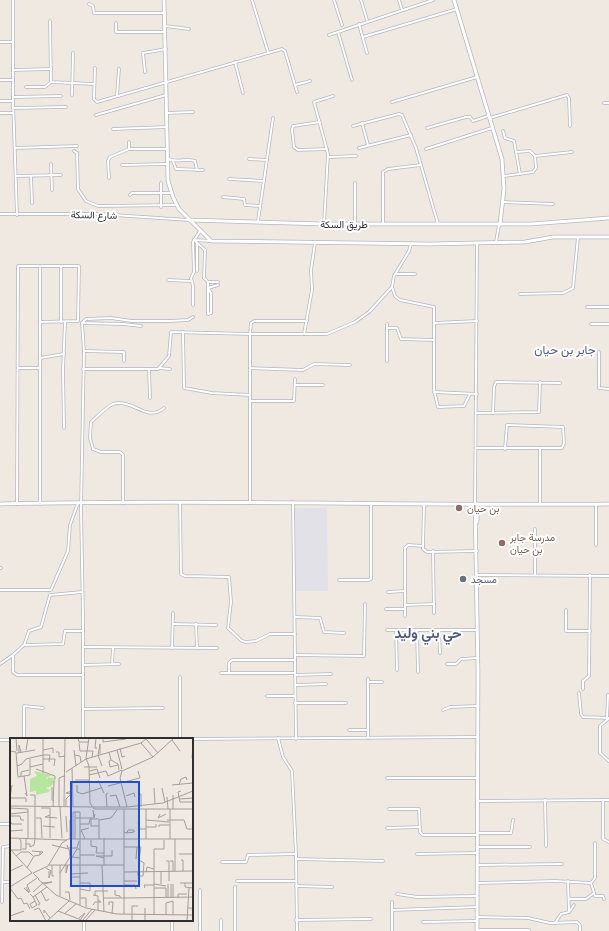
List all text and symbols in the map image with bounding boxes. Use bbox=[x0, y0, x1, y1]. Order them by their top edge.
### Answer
street label: شارع السكة bbox=[71, 209, 117, 222]
street label: طريق السكة bbox=[320, 219, 368, 231]
district label: جابر بن حيان bbox=[534, 343, 596, 358]
marker: بن حيان bbox=[454, 503, 464, 513]
place label: بن حيان bbox=[467, 503, 499, 515]
place label: مدرسة جابر بن حيان bbox=[509, 532, 555, 556]
marker: مدرسة جابر بن حيان bbox=[497, 538, 507, 548]
marker: مسجد bbox=[458, 574, 468, 584]
place label: مسجد bbox=[471, 574, 497, 586]
district label: حي بني وليد bbox=[394, 625, 462, 645]
inset map bbox=[10, 738, 193, 921]

